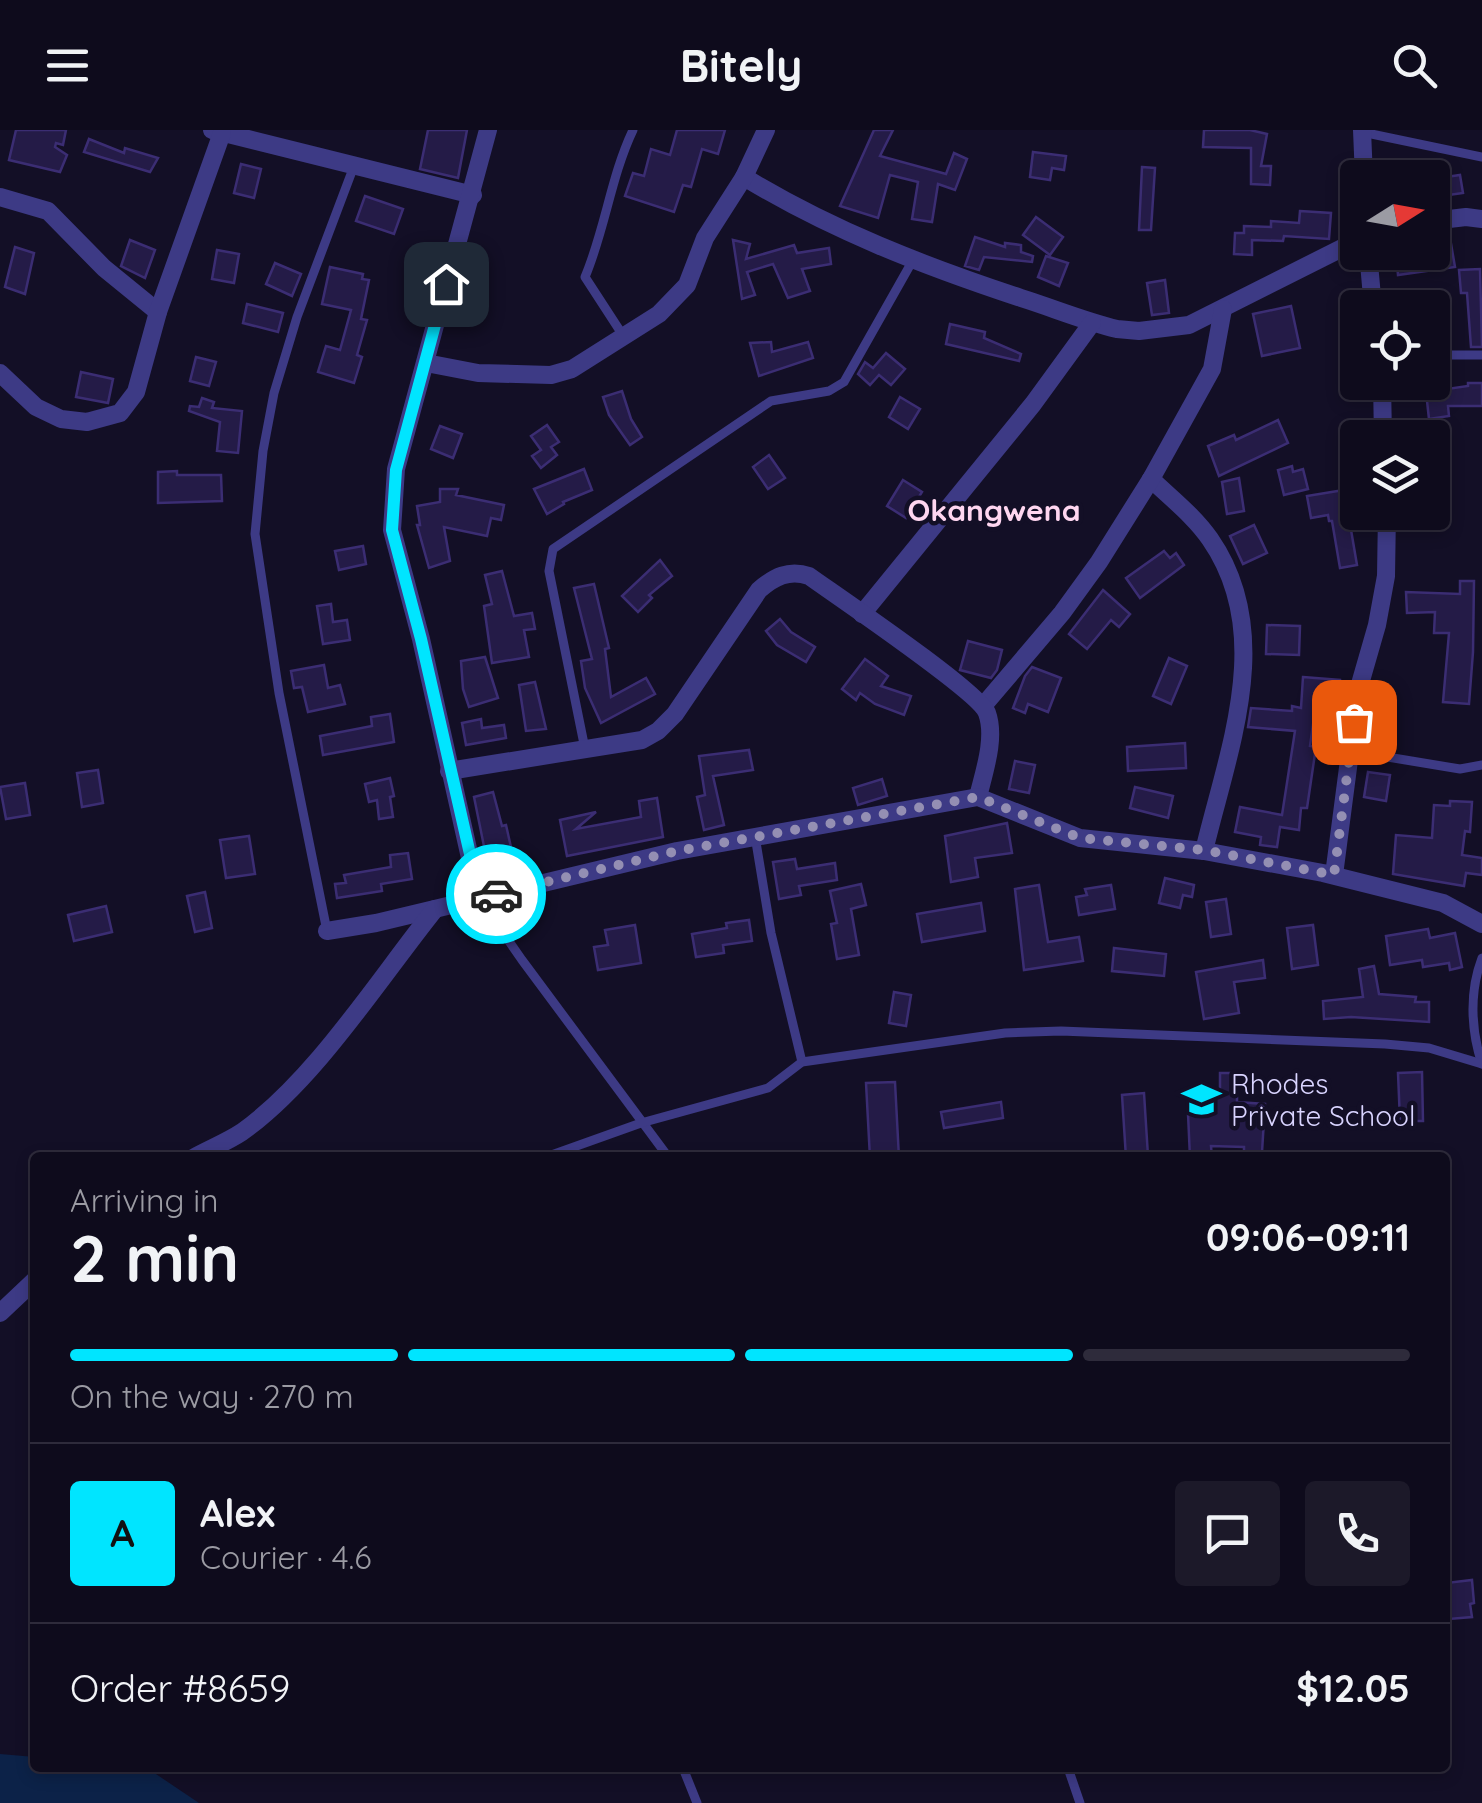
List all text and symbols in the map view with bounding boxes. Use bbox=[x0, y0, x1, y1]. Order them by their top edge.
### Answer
text: Bitely bbox=[680, 37, 802, 93]
icon: menu bbox=[40, 38, 95, 93]
icon: search bbox=[1387, 38, 1442, 93]
north arrow bbox=[1340, 160, 1450, 270]
map controls bbox=[1340, 160, 1450, 530]
pin bbox=[404, 242, 489, 327]
icon: home bbox=[419, 257, 474, 312]
button: locate bbox=[1340, 290, 1450, 400]
button: layers bbox=[1340, 420, 1450, 530]
district label: Okangwena bbox=[907, 491, 1081, 529]
pin bbox=[1312, 680, 1397, 765]
icon: bag bbox=[1327, 695, 1382, 750]
courier bbox=[446, 844, 546, 944]
icon: car bbox=[469, 867, 524, 922]
place label: Rhodes Private School bbox=[1231, 1066, 1415, 1133]
school or university icon: Rhodes Private School bbox=[1180, 1079, 1222, 1121]
text: Arriving in bbox=[70, 1180, 219, 1220]
text: 09:06–09:11 bbox=[1206, 1213, 1410, 1261]
text: 2 min bbox=[70, 1217, 239, 1298]
text: On the way · 270 m bbox=[70, 1376, 354, 1416]
button: chat bbox=[1175, 1481, 1280, 1586]
button: phone bbox=[1305, 1481, 1410, 1586]
text: Alex bbox=[200, 1489, 275, 1537]
text: A bbox=[110, 1509, 135, 1557]
text: Courier · 4.6 bbox=[200, 1537, 372, 1577]
text: Order #8659 bbox=[70, 1664, 290, 1712]
text: $12.05 bbox=[1296, 1664, 1410, 1712]

